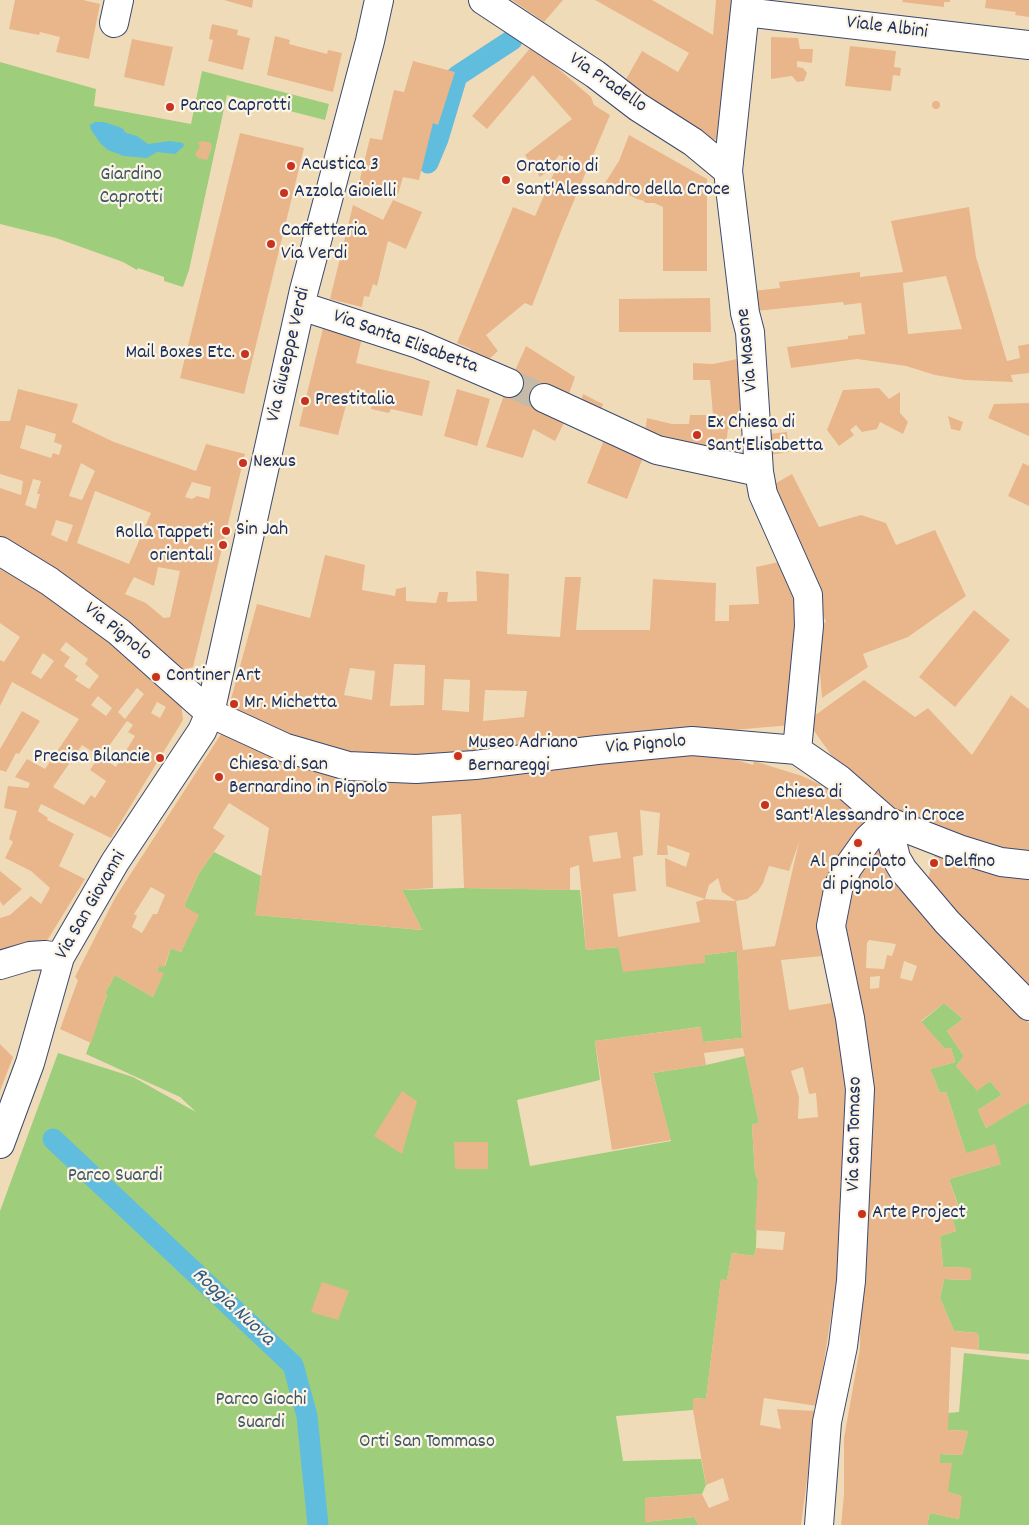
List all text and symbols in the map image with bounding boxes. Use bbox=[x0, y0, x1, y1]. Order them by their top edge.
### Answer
street label: Viale Albini bbox=[845, 12, 929, 46]
street label: Via Pradello bbox=[563, 48, 651, 120]
place label: Parco Caprotti bbox=[180, 95, 291, 119]
marker: Parco Caprotti bbox=[164, 101, 176, 113]
place label: Acustica 3 bbox=[301, 154, 379, 178]
place label: Oratorio di Sant'Alessandro della Croce bbox=[516, 156, 730, 203]
marker: Acustica 3 bbox=[285, 160, 297, 172]
park label: Giardino Caprotti bbox=[99, 164, 163, 211]
marker: Oratorio di Sant'Alessandro della Croce bbox=[500, 174, 512, 186]
place label: Azzola Gioielli bbox=[294, 181, 396, 205]
marker: Azzola Gioielli bbox=[278, 187, 290, 199]
place label: Caffetteria Via Verdi bbox=[281, 220, 367, 267]
marker: Caffetteria Via Verdi bbox=[265, 238, 277, 250]
street label: Via Giuseppe Verdi bbox=[263, 285, 317, 425]
street label: Via Santa Elisabetta bbox=[329, 306, 481, 380]
street label: Via Masone bbox=[733, 307, 765, 393]
place label: Mail Boxes Etc. bbox=[125, 342, 235, 366]
marker: Mail Boxes Etc. bbox=[239, 348, 251, 360]
place label: Prestitalia bbox=[315, 389, 394, 413]
marker: Prestitalia bbox=[299, 395, 311, 407]
place label: Ex Chiesa di Sant'Elisabetta bbox=[707, 412, 823, 459]
marker: Ex Chiesa di Sant'Elisabetta bbox=[691, 429, 703, 441]
place label: Nexus bbox=[253, 451, 296, 475]
marker: Nexus bbox=[237, 457, 249, 469]
place label: Sin Jah bbox=[236, 519, 288, 543]
place label: Rolla Tappeti orientali bbox=[115, 522, 213, 569]
marker: Sin Jah bbox=[220, 525, 232, 537]
marker: Rolla Tappeti orientali bbox=[217, 539, 229, 551]
street label: Via Pignolo bbox=[78, 598, 156, 668]
place label: Continer Art bbox=[166, 665, 261, 689]
marker: Continer Art bbox=[150, 671, 162, 683]
place label: Mr. Michetta bbox=[244, 692, 337, 716]
marker: Mr. Michetta bbox=[228, 698, 240, 710]
street label: Via Pignolo bbox=[605, 731, 687, 761]
place label: Museo Adriano Bernareggi bbox=[468, 732, 578, 779]
place label: Precisa Bilancie bbox=[34, 746, 150, 770]
marker: Museo Adriano Bernareggi bbox=[452, 750, 464, 762]
marker: Precisa Bilancie bbox=[154, 752, 166, 764]
place label: Chiesa di San Bernardino in Pignolo bbox=[229, 754, 387, 801]
marker: Chiesa di San Bernardino in Pignolo bbox=[213, 771, 225, 783]
place label: Chiesa di Sant'Alessandro in Croce bbox=[775, 782, 964, 829]
marker: Chiesa di Sant'Alessandro in Croce bbox=[759, 799, 771, 811]
marker: Al principato di pignolo bbox=[852, 837, 864, 849]
street label: Via San Giovanni bbox=[51, 847, 133, 965]
place label: Al principato di pignolo bbox=[810, 851, 906, 898]
place label: Delfino bbox=[944, 851, 995, 875]
marker: Delfino bbox=[928, 857, 940, 869]
street label: Via San Tomaso bbox=[843, 1076, 869, 1192]
park label: Parco Suardi bbox=[68, 1165, 162, 1189]
place label: Arte Project bbox=[872, 1202, 966, 1226]
marker: Arte Project bbox=[856, 1208, 868, 1220]
water label: Roggia Nuova bbox=[185, 1263, 279, 1353]
park label: Parco Giochi Suardi bbox=[216, 1389, 306, 1436]
park label: Orti San Tommaso bbox=[359, 1431, 495, 1455]

